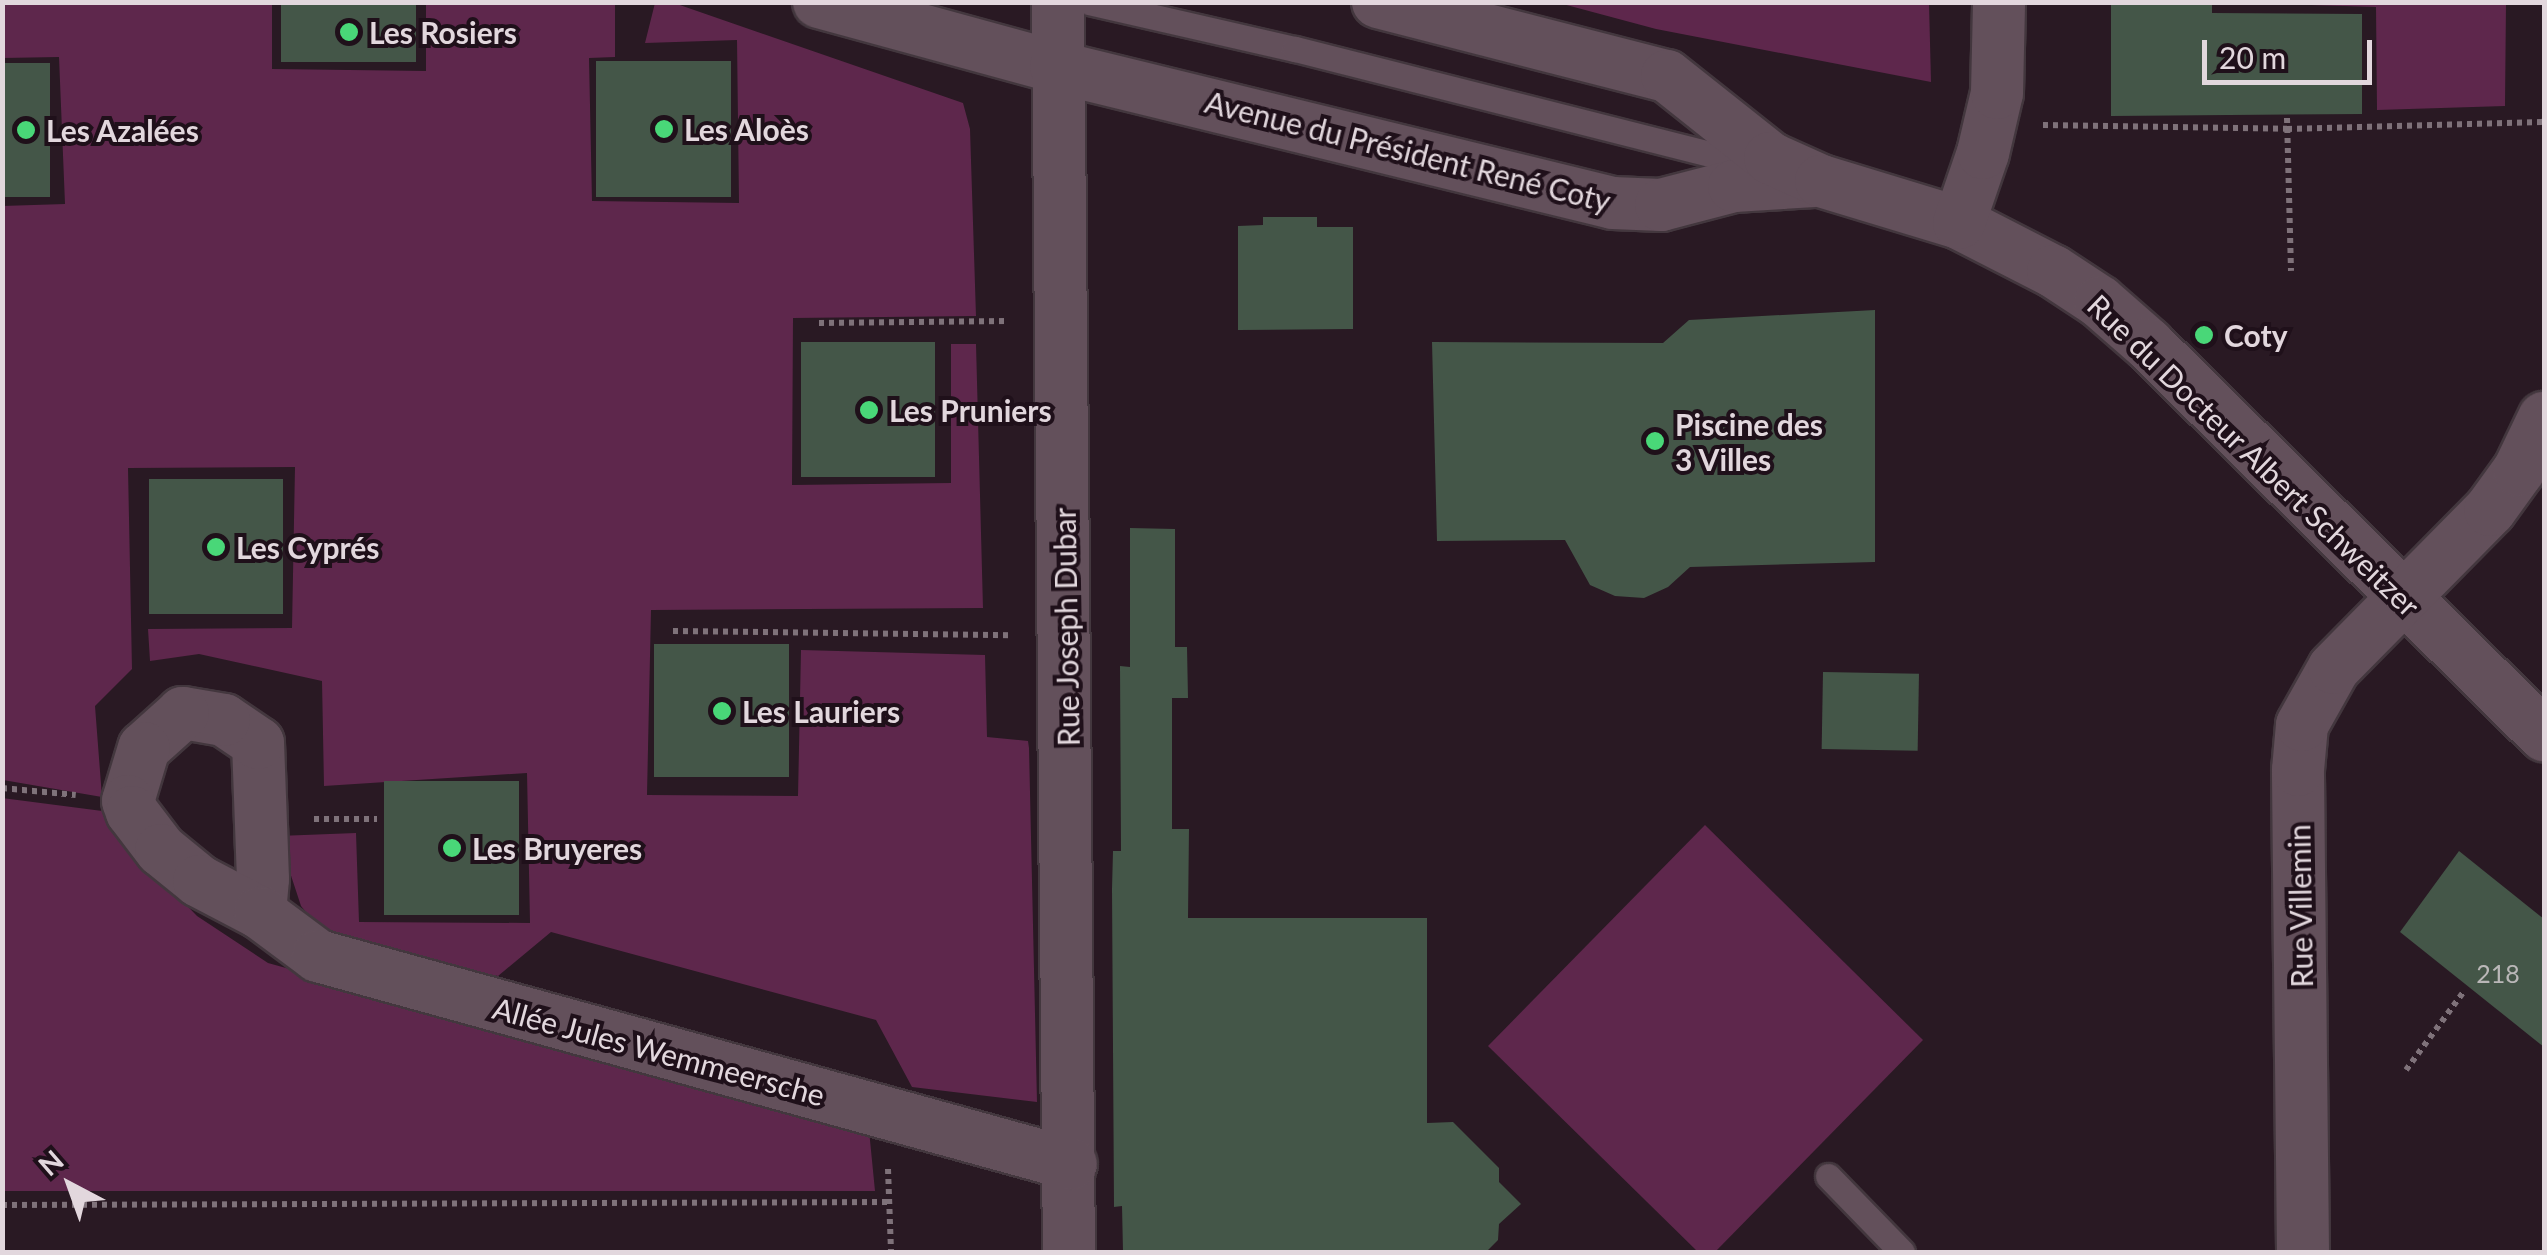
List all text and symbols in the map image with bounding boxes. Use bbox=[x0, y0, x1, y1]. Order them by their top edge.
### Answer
place label: Les Rosiers bbox=[369, 14, 517, 50]
scale bar bbox=[2207, 20, 2377, 82]
marker: Les Rosiers bbox=[338, 21, 360, 43]
text: 20 m bbox=[2219, 39, 2286, 75]
street label: Avenue du Président René Coty bbox=[1202, 83, 1614, 219]
place label: Les Aloès bbox=[684, 111, 810, 147]
place label: Les Azalées bbox=[46, 112, 200, 148]
marker: Les Aloès bbox=[653, 118, 675, 140]
marker: Les Azalées bbox=[15, 119, 37, 141]
street label: Rue du Docteur Albert Schweitzer bbox=[2080, 286, 2428, 624]
place label: Coty bbox=[2224, 317, 2287, 353]
marker: Coty bbox=[2193, 324, 2215, 346]
place label: Les Pruniers bbox=[889, 392, 1052, 428]
marker: Les Pruniers bbox=[858, 399, 880, 421]
place label: Piscine des 3 Villes bbox=[1675, 406, 1823, 476]
marker: Piscine des 3 Villes bbox=[1644, 430, 1666, 452]
street label: Rue Joseph Dubar bbox=[1046, 507, 1086, 747]
place label: Les Cyprés bbox=[236, 529, 379, 565]
marker: Les Cyprés bbox=[205, 536, 227, 558]
place label: Les Lauriers bbox=[742, 693, 900, 729]
marker: Les Lauriers bbox=[711, 700, 733, 722]
street label: Rue Villemin bbox=[2281, 823, 2319, 989]
place label: Les Bruyeres bbox=[472, 830, 642, 866]
marker: Les Bruyeres bbox=[441, 837, 463, 859]
house number: 218 bbox=[2476, 958, 2520, 988]
street label: Allée Jules Wemmeersche bbox=[489, 989, 829, 1113]
north arrow bbox=[20, 1135, 120, 1235]
text: N bbox=[31, 1142, 70, 1182]

